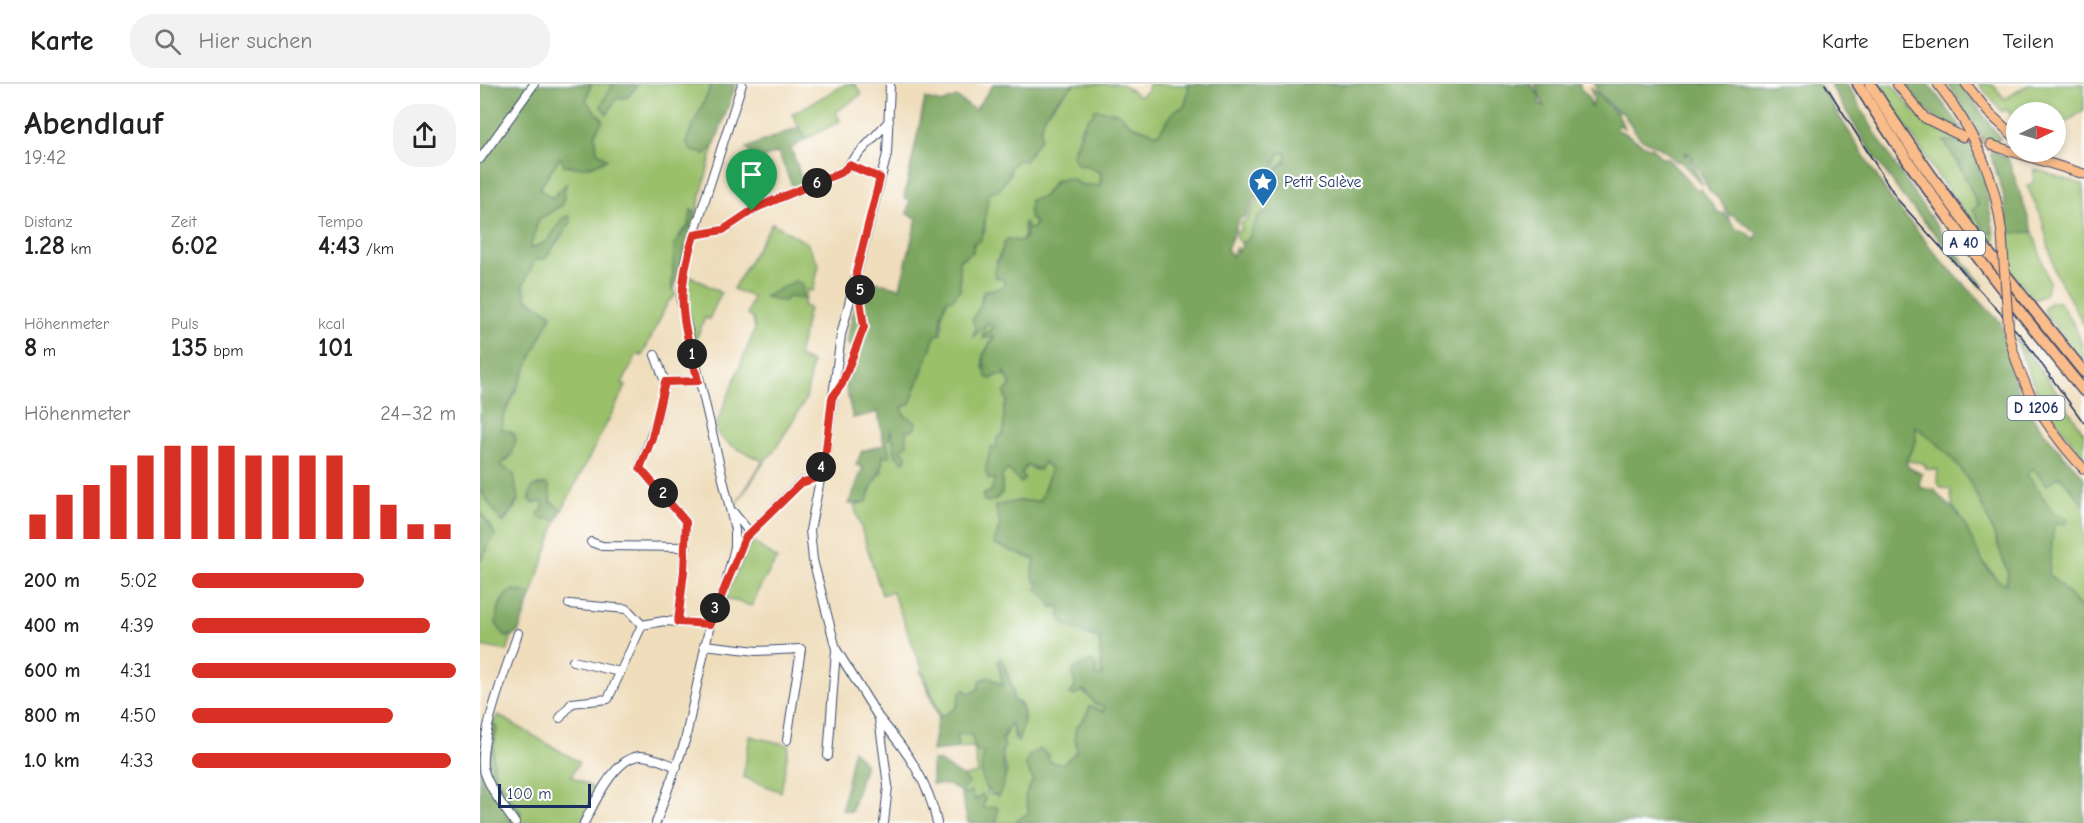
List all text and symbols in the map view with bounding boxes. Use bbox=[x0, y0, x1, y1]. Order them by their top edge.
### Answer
search box bbox=[130, 14, 550, 68]
text: Karte bbox=[30, 25, 94, 57]
icon: search bbox=[151, 25, 184, 58]
text: Hier suchen bbox=[199, 28, 313, 54]
text: Karte bbox=[1822, 29, 1869, 53]
text: Ebenen bbox=[1902, 29, 1970, 53]
text: Teilen bbox=[2003, 29, 2054, 53]
north arrow bbox=[2006, 102, 2066, 162]
map controls bbox=[2006, 102, 2066, 162]
text: Abendlauf bbox=[24, 104, 163, 142]
button: share bbox=[393, 104, 456, 167]
text: 19:42 bbox=[24, 146, 66, 169]
pin bbox=[726, 149, 777, 211]
icon: arrive bbox=[735, 158, 768, 191]
place icon: Petit Salève bbox=[1247, 166, 1279, 208]
pin: 6 bbox=[802, 168, 832, 198]
place label: Petit Salève bbox=[1284, 173, 1361, 191]
text: 6 bbox=[813, 174, 821, 192]
text: Distanz bbox=[24, 213, 73, 231]
text: Zeit bbox=[171, 213, 197, 231]
text: Tempo bbox=[318, 213, 363, 231]
text: 1.28 bbox=[24, 231, 65, 261]
text: 6:02 bbox=[171, 231, 218, 261]
text: 4:43 bbox=[318, 231, 361, 261]
road number: A 40 bbox=[1943, 231, 1985, 255]
text: km bbox=[65, 240, 92, 258]
text: /km bbox=[361, 240, 394, 258]
pin: 5 bbox=[845, 275, 875, 305]
text: 5 bbox=[856, 281, 864, 299]
text: Höhenmeter bbox=[24, 315, 109, 333]
text: Puls bbox=[171, 315, 198, 333]
text: kcal bbox=[318, 315, 345, 333]
text: 8 bbox=[24, 333, 37, 363]
text: 135 bbox=[171, 333, 208, 363]
text: 101 bbox=[318, 333, 353, 363]
pin: 1 bbox=[677, 339, 707, 369]
text: m bbox=[37, 342, 56, 360]
text: bpm bbox=[208, 342, 243, 360]
text: 1 bbox=[689, 345, 695, 363]
road number: D 1206 bbox=[2008, 396, 2064, 420]
text: Höhenmeter bbox=[24, 402, 131, 425]
text: 24–32 m bbox=[380, 402, 456, 425]
pin: 4 bbox=[806, 452, 836, 482]
text: 4 bbox=[817, 458, 825, 476]
pin: 2 bbox=[648, 478, 678, 508]
text: 2 bbox=[659, 484, 667, 502]
text: 200 m bbox=[24, 569, 80, 592]
text: 5:02 bbox=[120, 569, 157, 592]
pin: 3 bbox=[700, 593, 730, 623]
text: 3 bbox=[711, 599, 719, 617]
text: 400 m bbox=[24, 614, 79, 637]
text: 4:39 bbox=[120, 614, 154, 637]
text: 600 m bbox=[24, 659, 80, 682]
text: 4:31 bbox=[120, 659, 151, 682]
text: 800 m bbox=[24, 704, 80, 727]
text: 4:50 bbox=[120, 704, 156, 727]
text: 1.0 km bbox=[24, 749, 80, 772]
text: 4:33 bbox=[120, 749, 154, 772]
scale bar bbox=[498, 781, 591, 808]
text: 100 m bbox=[507, 785, 551, 803]

